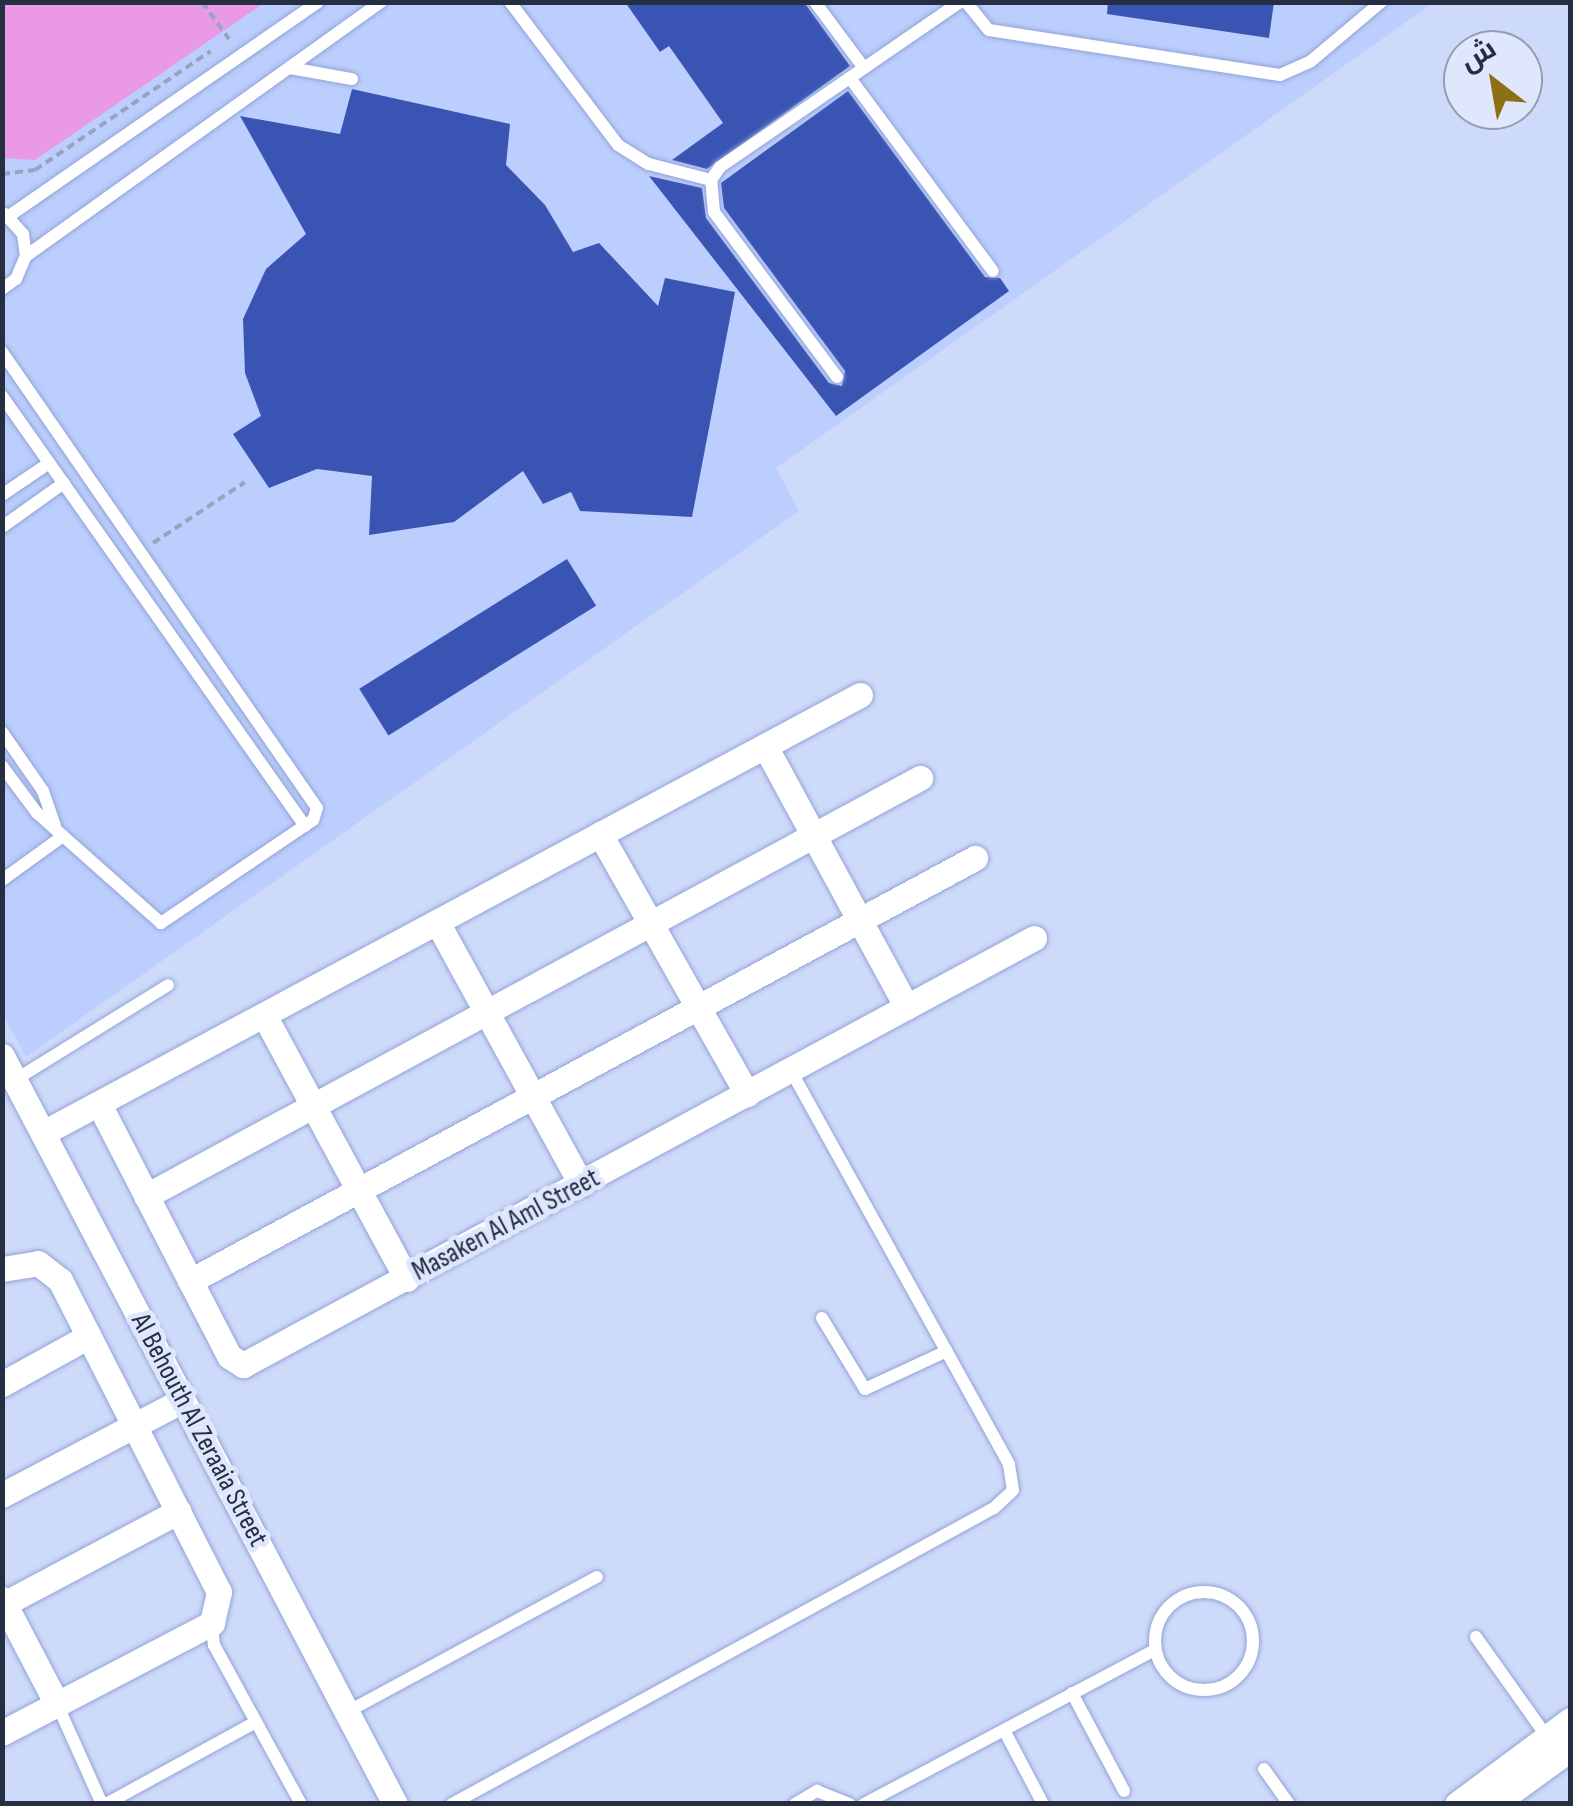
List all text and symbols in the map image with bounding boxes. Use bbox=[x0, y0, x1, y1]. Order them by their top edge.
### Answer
north arrow bbox=[1443, 30, 1543, 130]
text: ش bbox=[1454, 32, 1502, 79]
street label: Masaken Al Aml Street bbox=[407, 1162, 605, 1288]
street label: Al Behouth Al Zeraaia Street bbox=[123, 1308, 275, 1552]

